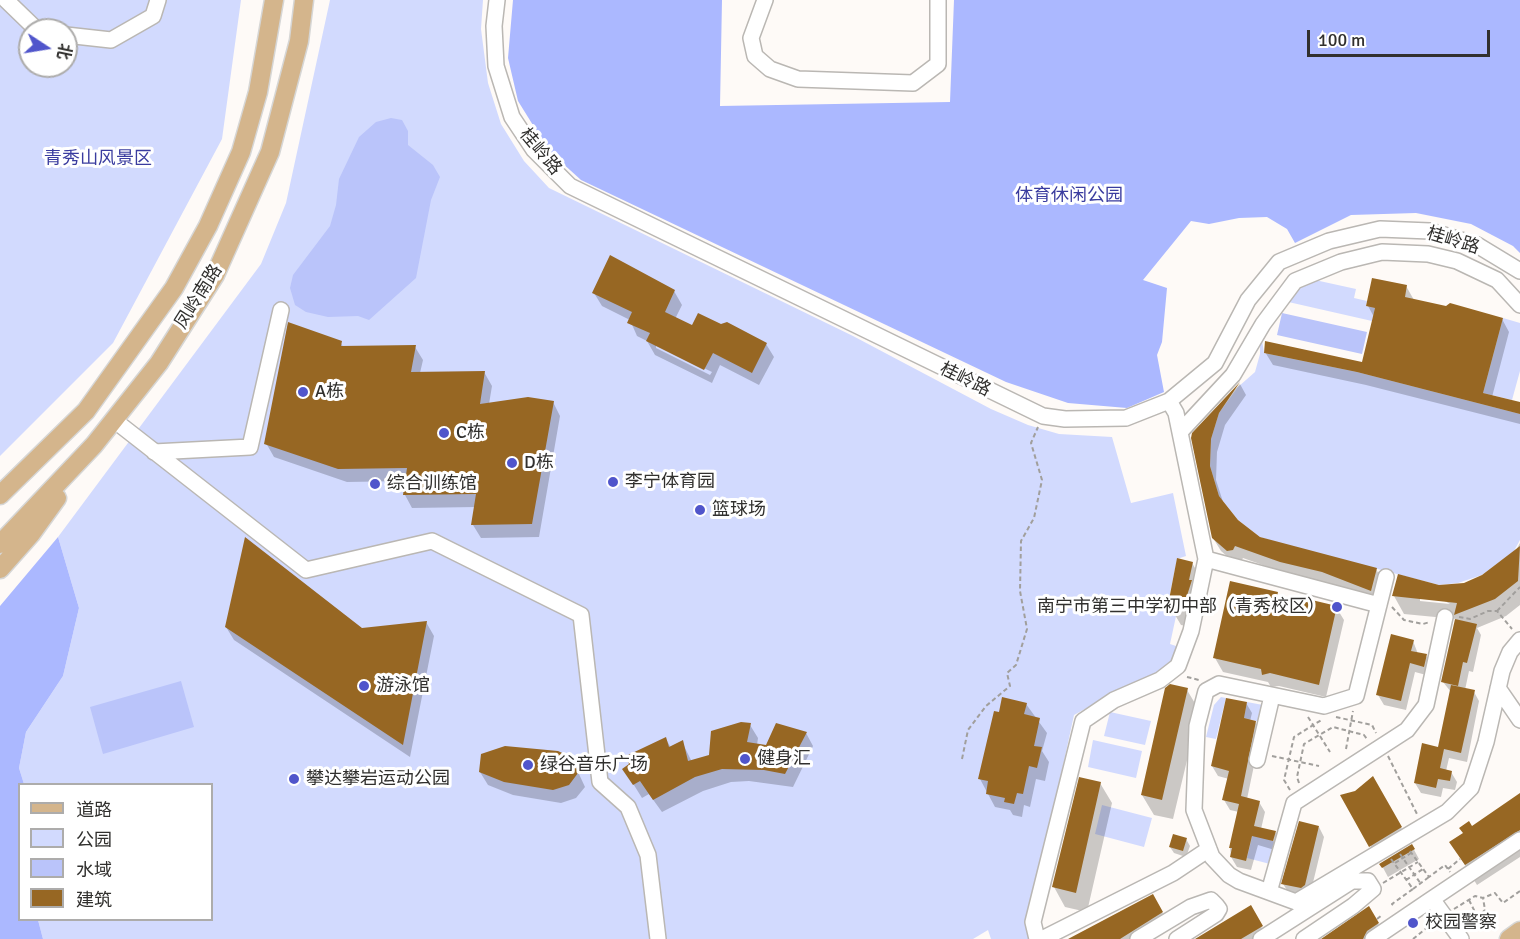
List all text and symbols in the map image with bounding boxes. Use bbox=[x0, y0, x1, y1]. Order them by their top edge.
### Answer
north arrow bbox=[18, 18, 78, 78]
scale bar bbox=[1310, 18, 1493, 56]
text: 100 m bbox=[1318, 29, 1365, 51]
text: 北 bbox=[52, 41, 75, 61]
street label: 桂岭路 bbox=[514, 124, 566, 180]
park label: 青秀山风景区 bbox=[44, 148, 152, 170]
park label: 体育休闲公园 bbox=[1015, 185, 1123, 207]
street label: 桂岭路 bbox=[1424, 223, 1482, 259]
street label: 凤岭南路 bbox=[171, 261, 227, 333]
street label: 桂岭路 bbox=[936, 358, 994, 402]
place label: A栋 bbox=[315, 381, 344, 403]
marker: A栋 bbox=[296, 385, 310, 399]
place label: C栋 bbox=[456, 422, 485, 444]
marker: C栋 bbox=[437, 426, 451, 440]
place label: D栋 bbox=[524, 452, 554, 474]
marker: D栋 bbox=[505, 456, 519, 470]
place label: 李宁体育园 bbox=[625, 471, 715, 493]
place label: 综合训练馆 bbox=[387, 473, 477, 495]
marker: 李宁体育园 bbox=[606, 475, 620, 489]
marker: 综合训练馆 bbox=[368, 477, 382, 491]
place label: 篮球场 bbox=[712, 499, 766, 521]
marker: 篮球场 bbox=[693, 503, 707, 517]
place label: 南宁市第三中学初中部（青秀校区） bbox=[1037, 596, 1325, 618]
marker: 南宁市第三中学初中部（青秀校区） bbox=[1330, 600, 1344, 614]
place label: 游泳馆 bbox=[376, 675, 430, 697]
marker: 游泳馆 bbox=[357, 679, 371, 693]
place label: 健身汇 bbox=[757, 748, 811, 770]
marker: 健身汇 bbox=[738, 752, 752, 766]
place label: 绿谷音乐广场 bbox=[540, 754, 648, 776]
marker: 绿谷音乐广场 bbox=[521, 758, 535, 772]
place label: 攀达攀岩运动公园 bbox=[306, 768, 450, 790]
marker: 攀达攀岩运动公园 bbox=[287, 772, 301, 786]
legend bbox=[18, 783, 213, 921]
text: 道路 bbox=[76, 799, 112, 821]
text: 公园 bbox=[76, 829, 112, 851]
text: 水域 bbox=[76, 859, 112, 881]
text: 建筑 bbox=[76, 889, 112, 911]
place label: 校园警察 bbox=[1425, 912, 1497, 934]
marker: 校园警察 bbox=[1406, 916, 1420, 930]

